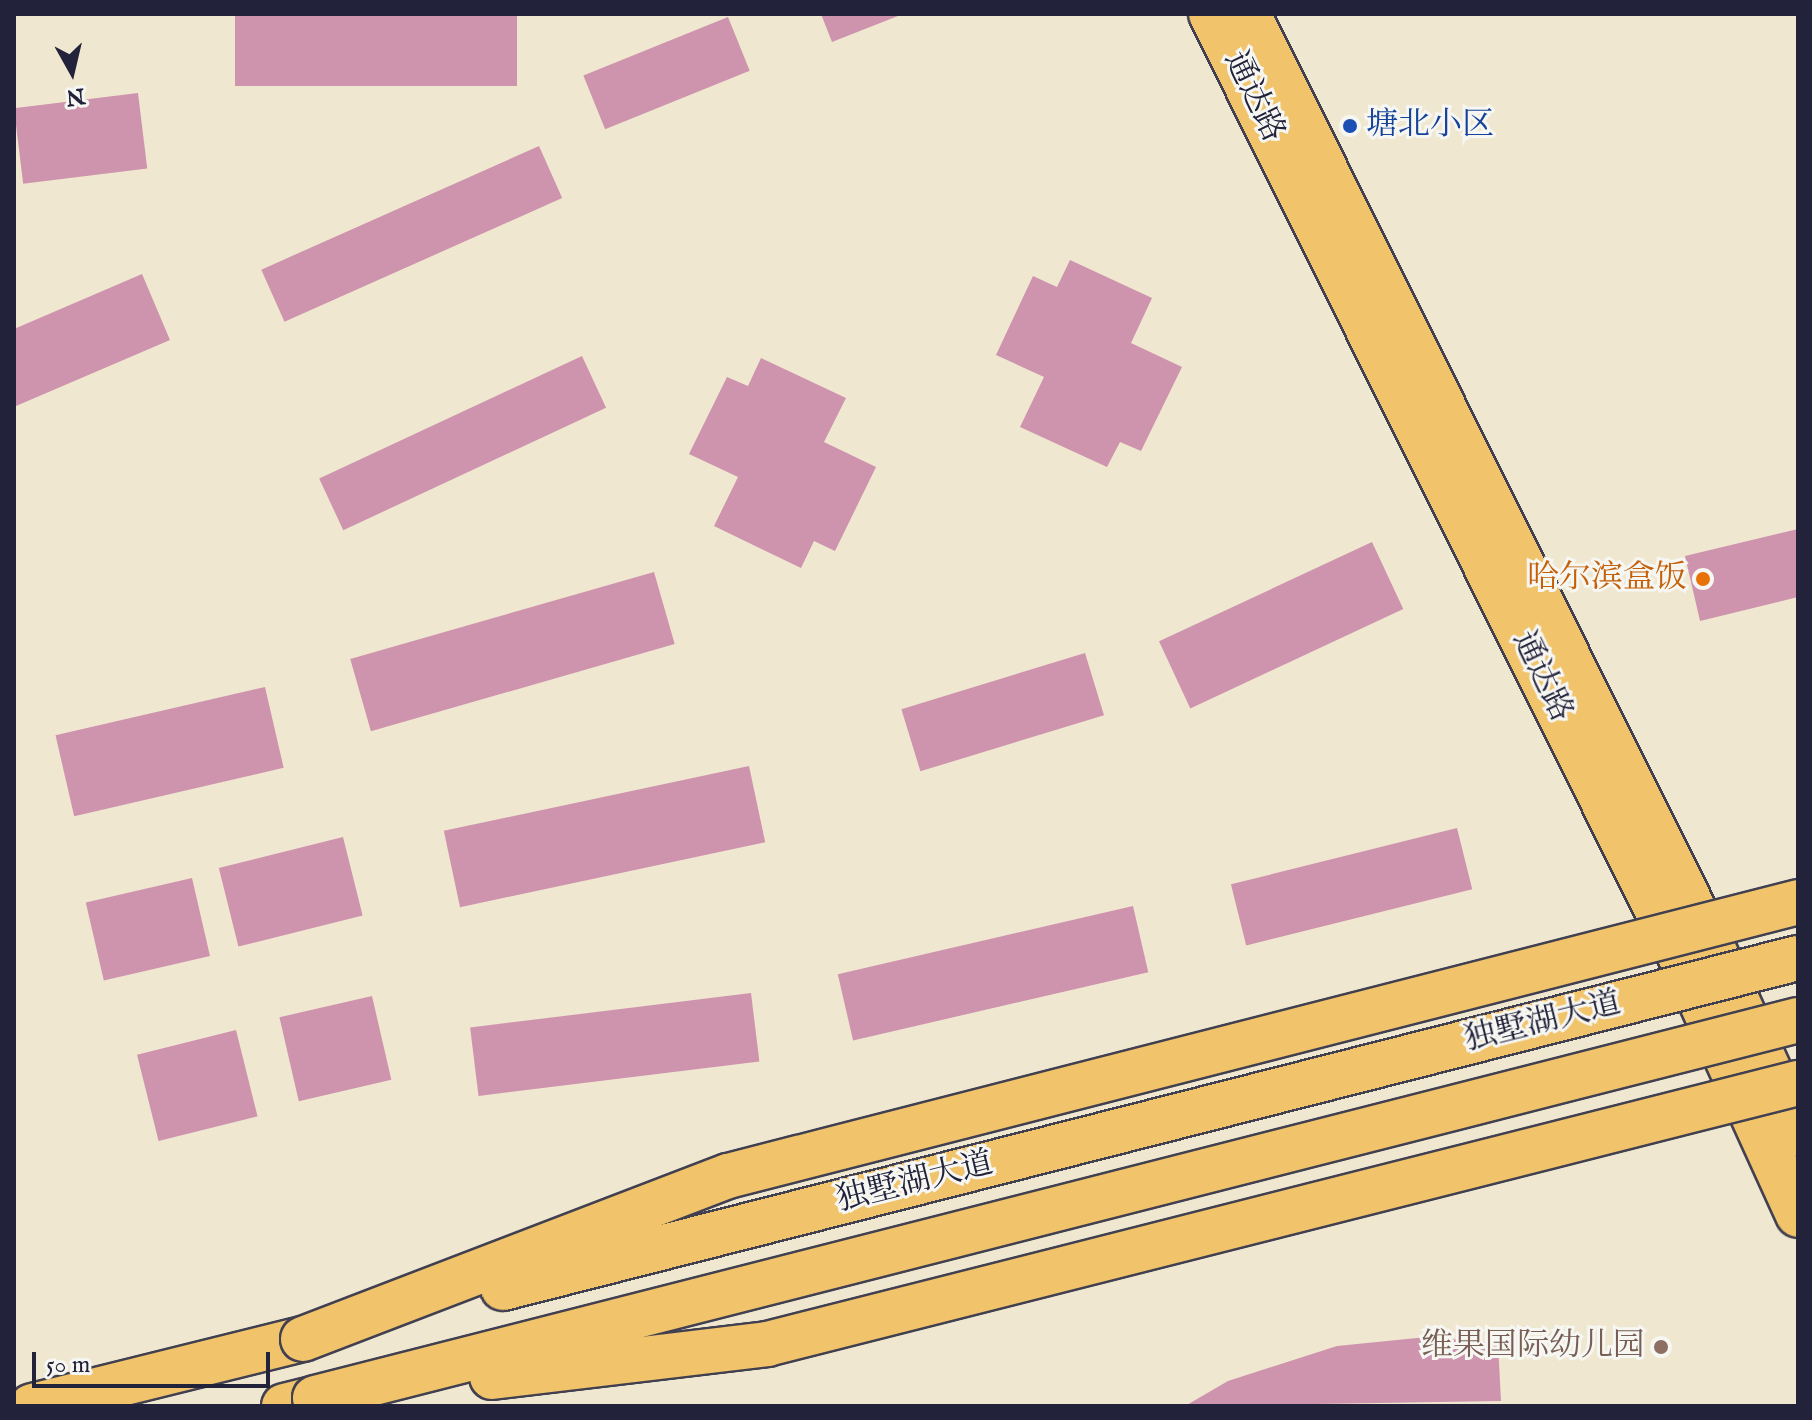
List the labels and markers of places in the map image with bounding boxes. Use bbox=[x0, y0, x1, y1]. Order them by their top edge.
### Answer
place label: 塘北小区 bbox=[1366, 107, 1494, 145]
marker: 塘北小区 bbox=[1341, 117, 1359, 135]
place label: 哈尔滨盒饭 bbox=[1527, 560, 1687, 598]
marker: 哈尔滨盒饭 bbox=[1694, 570, 1712, 588]
place label: 维果国际幼儿园 bbox=[1421, 1328, 1645, 1366]
marker: 维果国际幼儿园 bbox=[1652, 1338, 1670, 1356]

